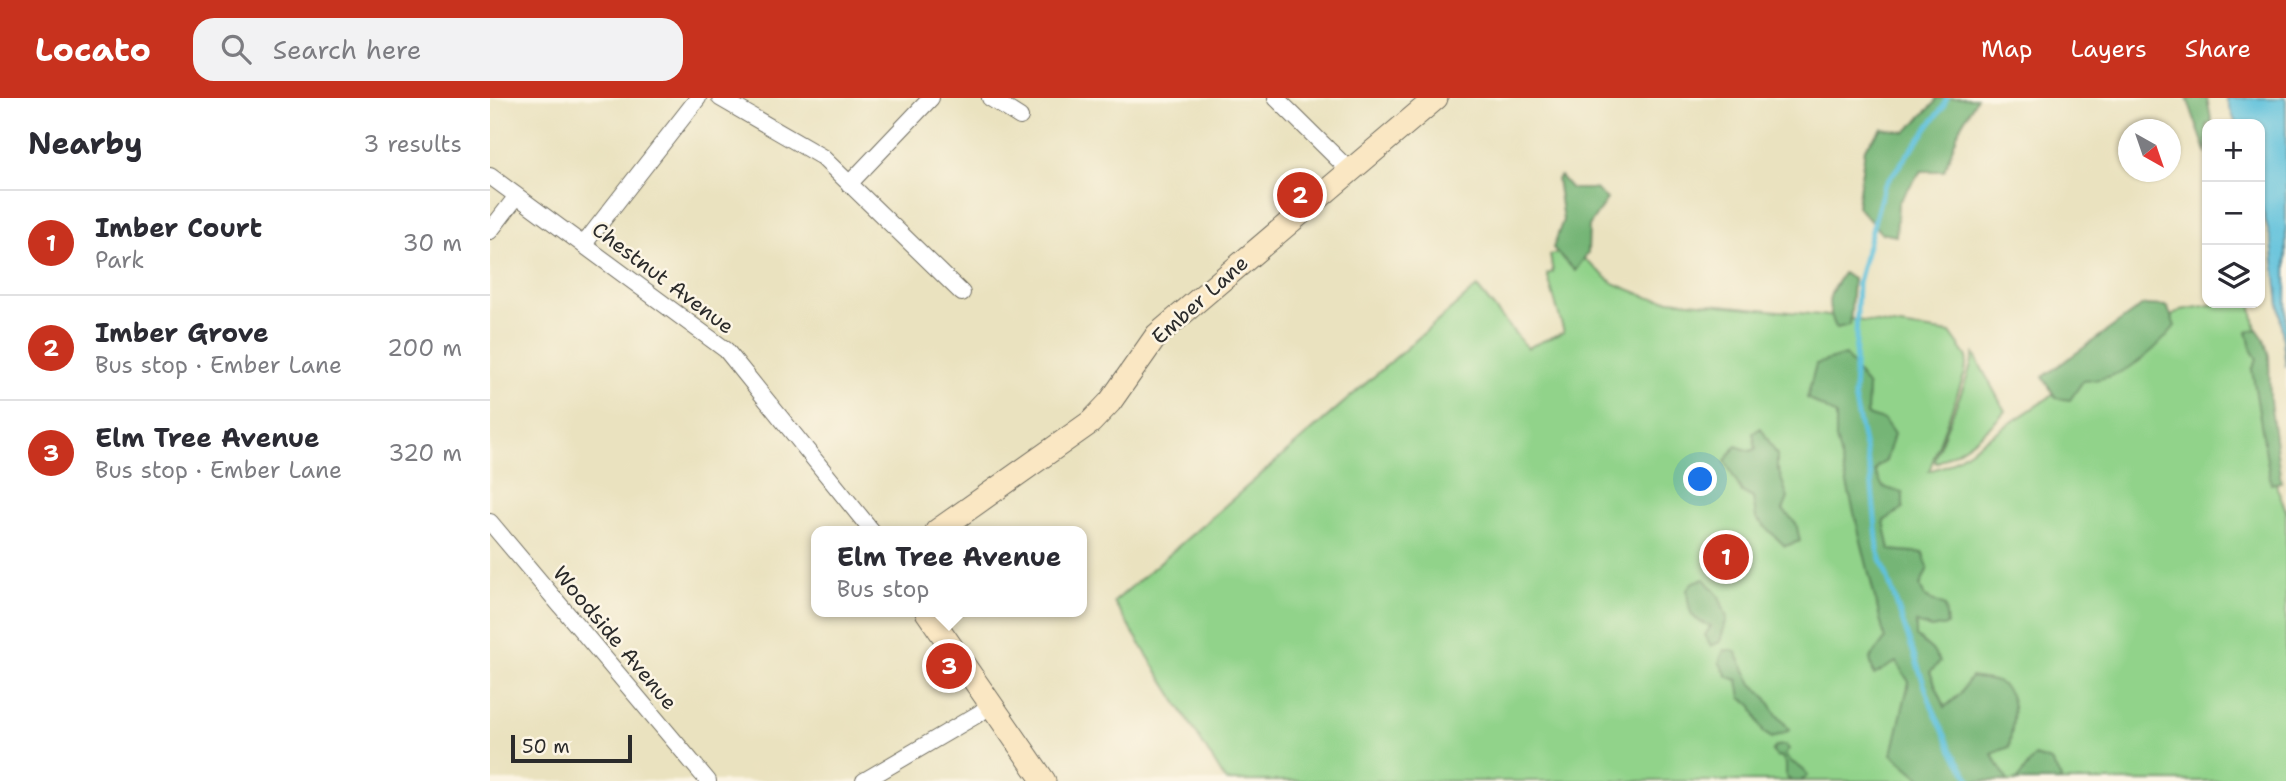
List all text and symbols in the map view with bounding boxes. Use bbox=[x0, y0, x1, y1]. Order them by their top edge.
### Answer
search box bbox=[193, 18, 683, 81]
text: Locato bbox=[35, 27, 151, 72]
icon: search bbox=[217, 30, 255, 68]
text: Search here bbox=[273, 32, 421, 67]
text: Map bbox=[1981, 33, 2032, 65]
text: Layers bbox=[2070, 33, 2147, 65]
text: Share bbox=[2185, 33, 2251, 65]
north arrow bbox=[2118, 119, 2181, 182]
map controls bbox=[2202, 119, 2265, 308]
button: + bbox=[2202, 119, 2265, 182]
text: Nearby bbox=[28, 123, 143, 164]
text: 3 results bbox=[363, 129, 462, 159]
pin: 2 bbox=[1277, 169, 1323, 221]
button: − bbox=[2202, 182, 2265, 245]
text: Imber Court bbox=[95, 210, 262, 245]
street label: Chestnut Avenue bbox=[586, 215, 740, 341]
text: 1 bbox=[46, 228, 56, 258]
text: 30 m bbox=[403, 228, 462, 258]
text: Park bbox=[95, 245, 144, 275]
button: layers bbox=[2202, 245, 2265, 308]
street label: Ember Lane bbox=[1146, 249, 1254, 351]
text: Imber Grove bbox=[95, 315, 269, 350]
text: 2 bbox=[43, 333, 59, 363]
text: 200 m bbox=[387, 333, 462, 363]
text: Bus stop · Ember Lane bbox=[95, 350, 342, 380]
text: Elm Tree Avenue bbox=[95, 420, 320, 455]
text: 3 bbox=[43, 438, 59, 468]
text: 320 m bbox=[388, 438, 462, 468]
text: Bus stop · Ember Lane bbox=[95, 455, 342, 485]
your location bbox=[1683, 462, 1717, 496]
popup bbox=[811, 526, 1087, 617]
pin: 1 bbox=[1703, 531, 1749, 583]
text: Elm Tree Avenue bbox=[837, 539, 1061, 574]
street label: Woodside Avenue bbox=[546, 560, 684, 716]
text: Bus stop bbox=[837, 574, 930, 604]
pin: 3 bbox=[926, 640, 972, 692]
scale bar bbox=[511, 732, 632, 764]
text: 50 m bbox=[522, 734, 570, 759]

